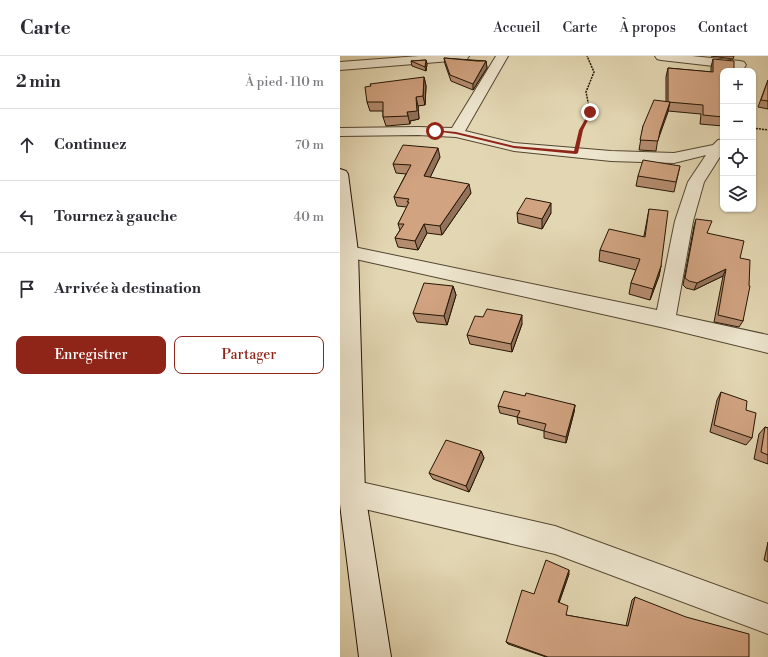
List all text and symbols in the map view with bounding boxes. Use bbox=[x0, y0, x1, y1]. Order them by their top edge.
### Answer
text: Carte bbox=[20, 16, 71, 40]
text: Accueil bbox=[493, 19, 540, 37]
text: Carte bbox=[562, 19, 597, 37]
text: À propos bbox=[619, 19, 676, 37]
text: Contact bbox=[698, 19, 748, 37]
map controls bbox=[720, 68, 756, 212]
button: + bbox=[720, 68, 756, 104]
text: 2 min bbox=[16, 71, 61, 93]
text: À pied · 110 m bbox=[245, 74, 324, 90]
route end bbox=[581, 103, 599, 121]
button: − bbox=[720, 104, 756, 140]
route start bbox=[426, 122, 444, 140]
icon: ahead bbox=[16, 134, 38, 156]
text: Continuez bbox=[54, 135, 126, 154]
text: 70 m bbox=[295, 137, 324, 153]
button: locate bbox=[720, 140, 756, 176]
button: layers bbox=[720, 176, 756, 212]
icon: left bbox=[16, 206, 38, 228]
text: Tournez à gauche bbox=[54, 207, 177, 226]
text: 40 m bbox=[294, 209, 324, 225]
icon: arrive bbox=[16, 278, 38, 300]
text: Arrivée à destination bbox=[54, 279, 201, 298]
button: Enregistrer bbox=[16, 336, 166, 374]
button: Partager bbox=[174, 336, 324, 374]

